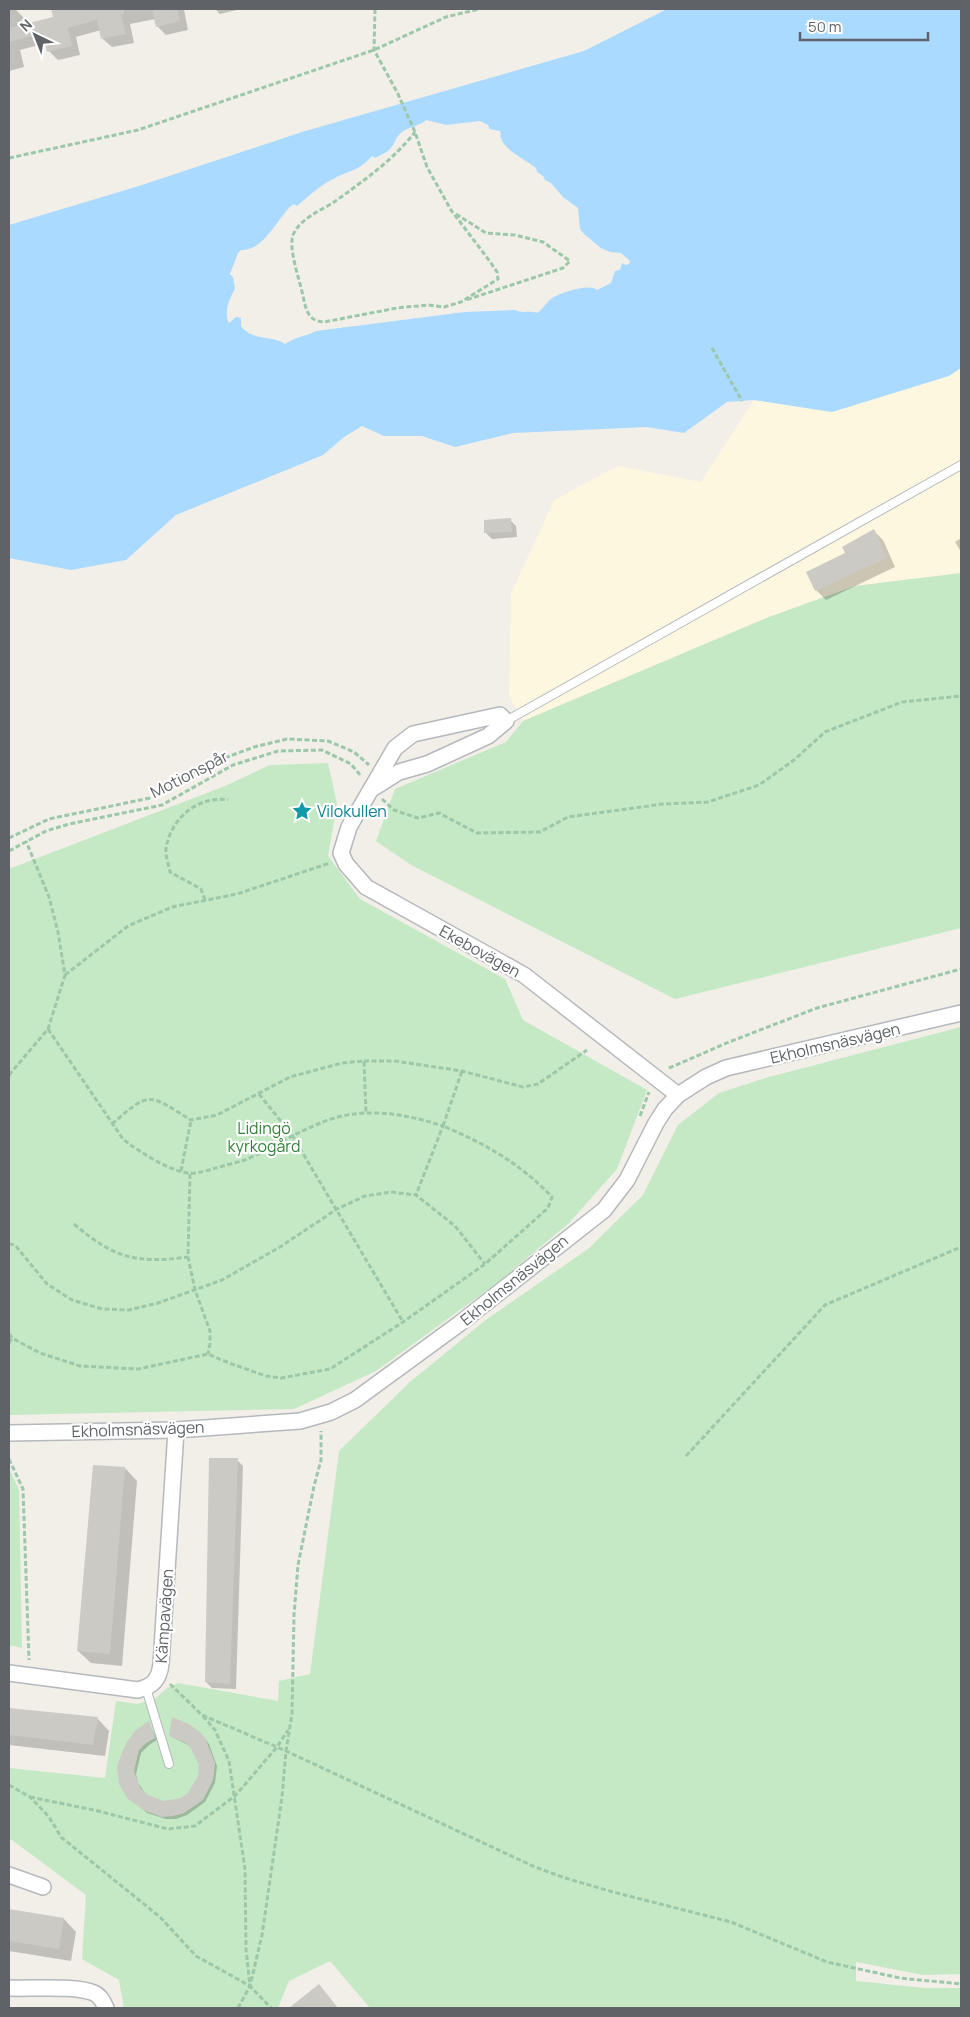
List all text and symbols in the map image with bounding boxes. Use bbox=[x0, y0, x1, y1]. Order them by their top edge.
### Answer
north arrow bbox=[10, 10, 60, 60]
scale bar bbox=[800, 10, 928, 42]
text: N bbox=[16, 15, 36, 36]
text: 50 m bbox=[808, 16, 842, 37]
street label: Motionspår bbox=[146, 745, 232, 803]
place icon: Vilokullen bbox=[291, 800, 313, 822]
place label: Vilokullen bbox=[317, 800, 387, 822]
street label: Ekebovägen bbox=[436, 920, 524, 982]
street label: Ekholmsnäsvägen bbox=[768, 1017, 902, 1069]
park label: Lidingö kyrkogård bbox=[228, 1117, 300, 1157]
street label: Ekholmsnäsvägen bbox=[455, 1230, 573, 1330]
street label: Ekholmsnäsvägen bbox=[71, 1416, 205, 1442]
street label: Kämpavägen bbox=[150, 1568, 178, 1664]

